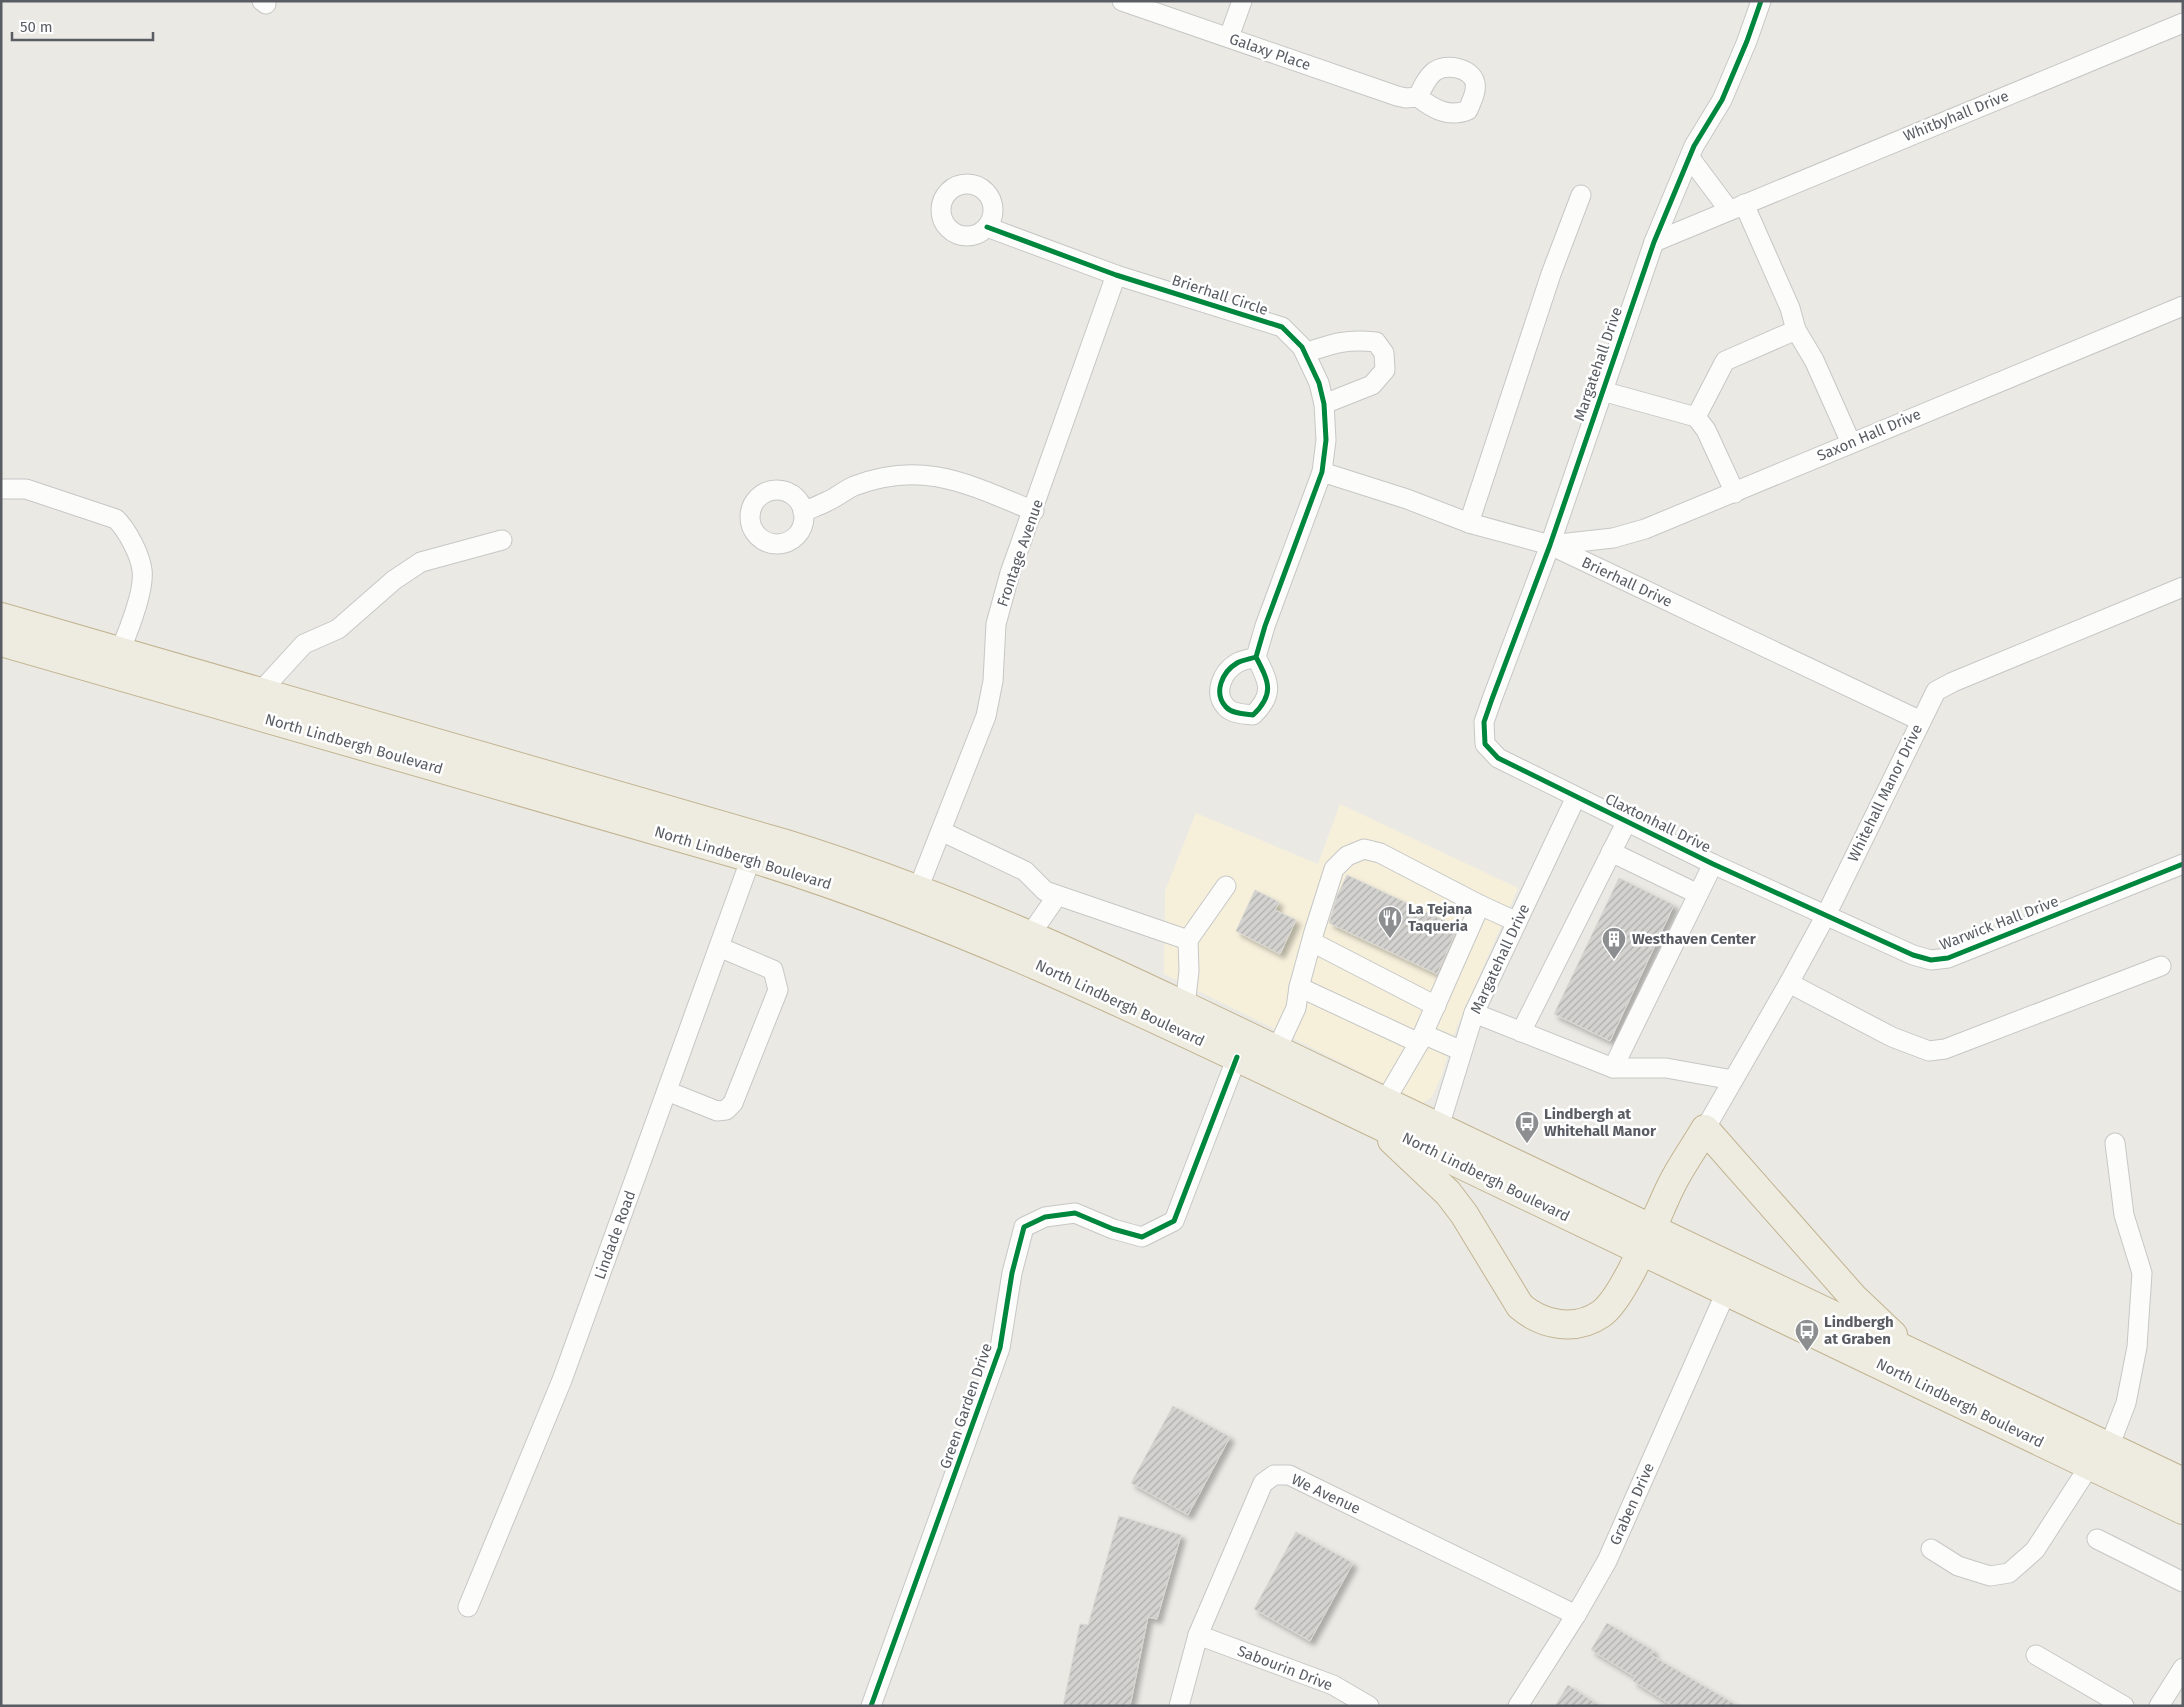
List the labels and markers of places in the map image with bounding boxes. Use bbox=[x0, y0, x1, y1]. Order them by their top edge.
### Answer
place label: La Tejana Taqueria bbox=[1408, 900, 1472, 935]
restaurant icon: La Tejana Taqueria bbox=[1377, 905, 1403, 939]
building icon: Westhaven Center bbox=[1601, 926, 1627, 960]
place label: Westhaven Center bbox=[1632, 930, 1757, 948]
place label: Lindbergh at Whitehall Manor bbox=[1544, 1105, 1657, 1140]
bus stop icon: Lindbergh at Whitehall Manor bbox=[1514, 1110, 1540, 1144]
place label: Lindbergh at Graben bbox=[1824, 1313, 1894, 1348]
bus stop icon: Lindbergh at Graben bbox=[1794, 1318, 1820, 1352]

